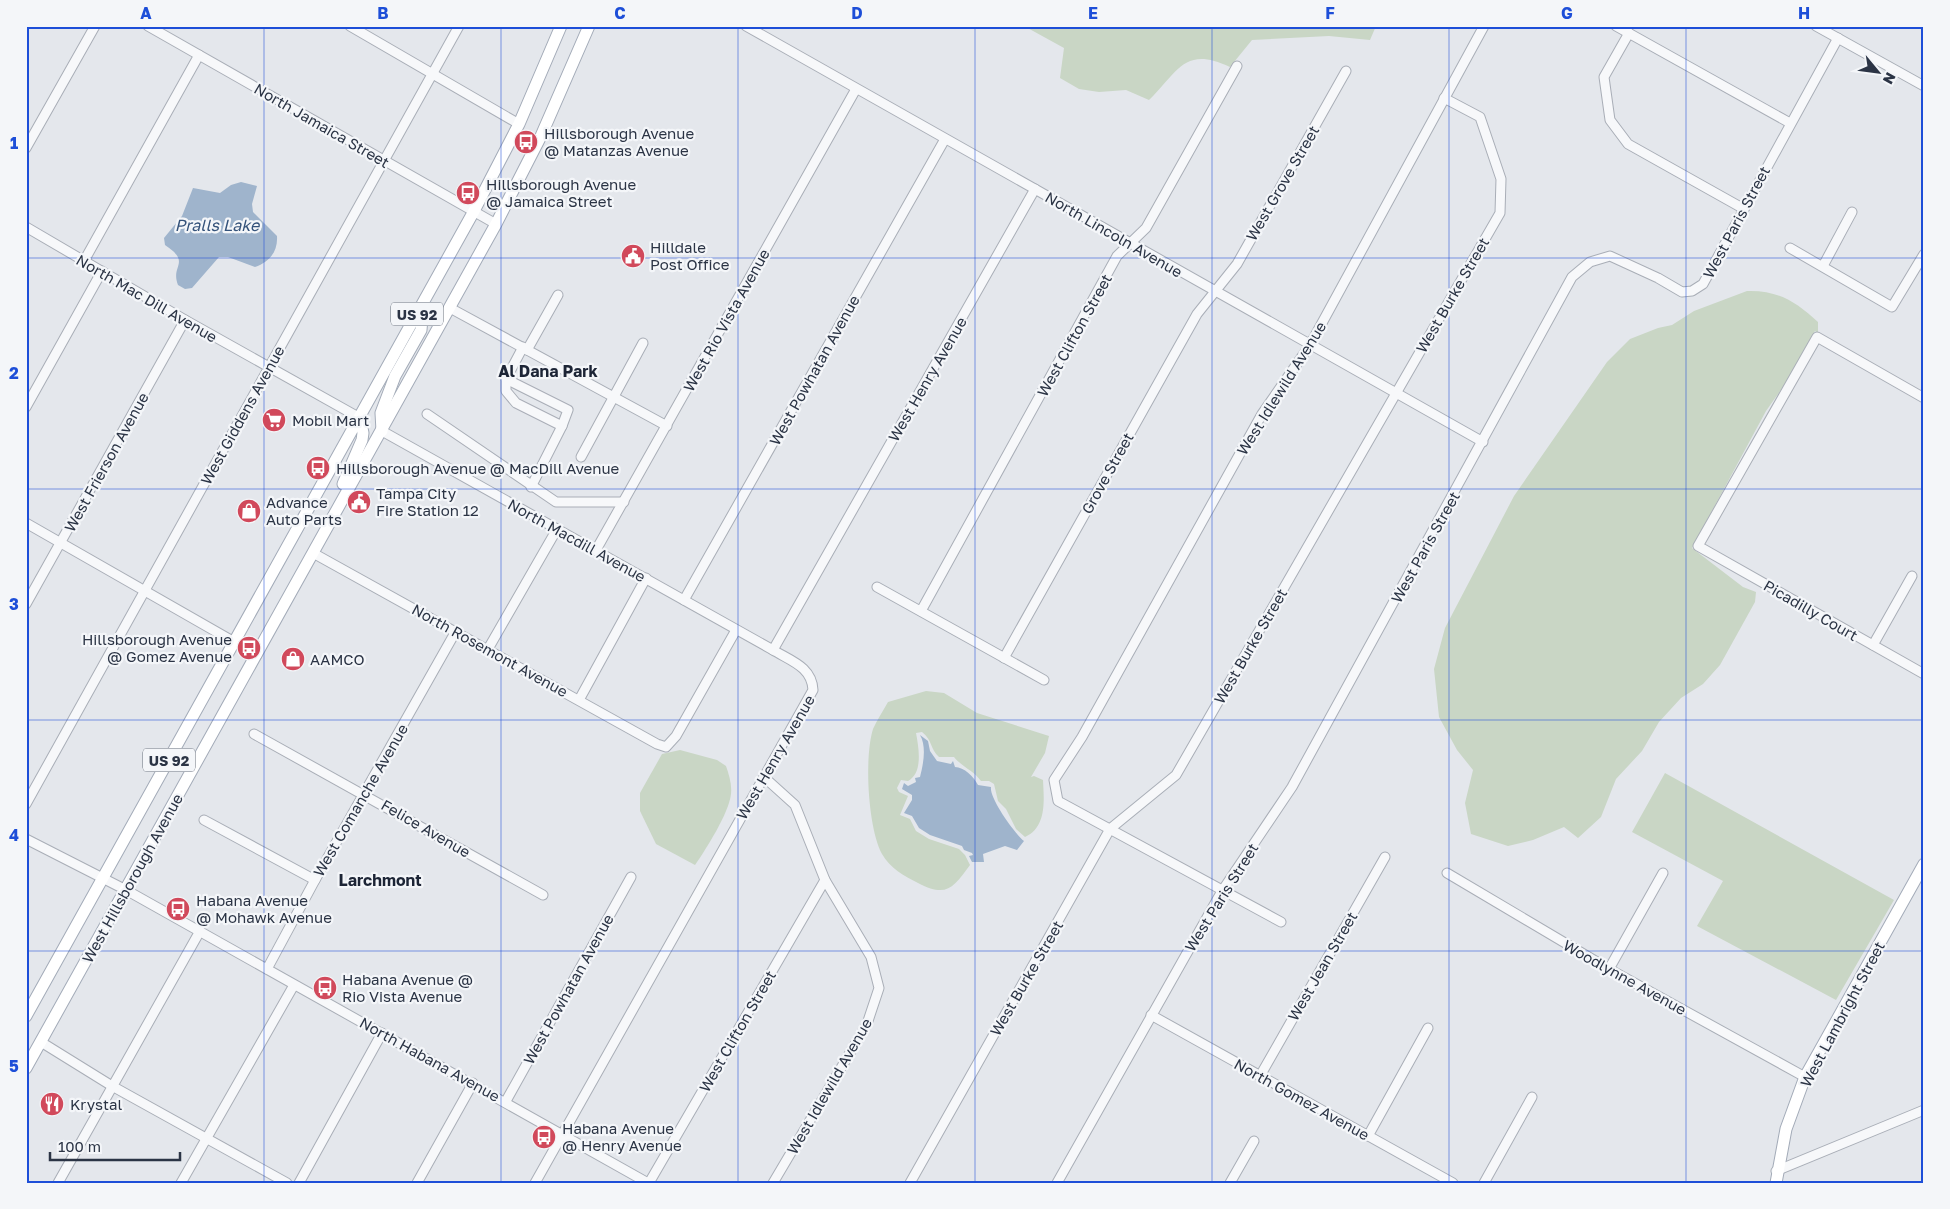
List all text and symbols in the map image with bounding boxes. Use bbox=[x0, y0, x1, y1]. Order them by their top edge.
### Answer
text: A bbox=[140, 3, 152, 23]
text: B bbox=[377, 3, 389, 23]
text: C bbox=[614, 3, 626, 23]
text: D bbox=[851, 3, 863, 23]
text: E bbox=[1088, 3, 1098, 23]
text: F bbox=[1325, 3, 1335, 23]
text: G bbox=[1561, 3, 1573, 23]
text: H bbox=[1798, 3, 1810, 23]
north arrow bbox=[1852, 48, 1902, 98]
text: N bbox=[1880, 70, 1900, 87]
street label: North Jamaica Street bbox=[251, 79, 393, 171]
street label: West Grove Street bbox=[1242, 122, 1322, 244]
place label: Hillsborough Avenue @ Matanzas Avenue bbox=[544, 124, 694, 159]
bus stop icon: Hillsborough Avenue @ Matanzas Avenue bbox=[513, 129, 539, 155]
text: 1 bbox=[10, 133, 18, 153]
street label: West Paris Street bbox=[1699, 163, 1773, 281]
place label: Hillsborough Avenue @ Jamaica Street bbox=[486, 175, 636, 210]
bus stop icon: Hillsborough Avenue @ Jamaica Street bbox=[455, 180, 481, 206]
street label: North Lincoln Avenue bbox=[1042, 187, 1186, 281]
water label: Pralls Lake bbox=[175, 215, 261, 235]
street label: West Burke Street bbox=[1412, 234, 1492, 356]
place label: Hilldale Post Office bbox=[650, 238, 730, 273]
public building icon: Hilldale Post Office bbox=[620, 243, 646, 269]
street label: West Rio Vista Avenue bbox=[679, 245, 773, 394]
street label: North Mac Dill Avenue bbox=[73, 250, 221, 346]
street label: West Clifton Street bbox=[1033, 271, 1115, 399]
street label: West Powhatan Avenue bbox=[765, 292, 863, 448]
road number: US 92 bbox=[391, 302, 443, 326]
street label: West Henry Avenue bbox=[884, 313, 970, 445]
street label: West Idlewild Avenue bbox=[1233, 318, 1330, 458]
street label: West Giddens Avenue bbox=[196, 342, 288, 488]
district label: Al Dana Park bbox=[498, 361, 598, 381]
text: 2 bbox=[9, 363, 19, 383]
street label: West Frierson Avenue bbox=[60, 389, 152, 535]
supermarket icon: Mobil Mart bbox=[261, 407, 287, 433]
place label: Mobil Mart bbox=[292, 411, 369, 429]
street label: Grove Street bbox=[1077, 429, 1137, 517]
bus stop icon: Hillsborough Avenue @ MacDill Avenue bbox=[305, 455, 331, 481]
place label: Hillsborough Avenue @ MacDill Avenue bbox=[336, 459, 620, 477]
place label: Tampa City Fire Station 12 bbox=[376, 484, 479, 519]
street label: West Paris Street bbox=[1387, 488, 1463, 606]
public building icon: Tampa City Fire Station 12 bbox=[346, 489, 372, 515]
place label: Advance Auto Parts bbox=[266, 493, 342, 528]
street label: North Macdill Avenue bbox=[505, 495, 649, 585]
shop icon: Advance Auto Parts bbox=[236, 498, 262, 524]
street label: Picadilly Court bbox=[1761, 576, 1861, 644]
street label: West Burke Street bbox=[1210, 585, 1290, 707]
text: 3 bbox=[9, 594, 19, 614]
street label: North Rosemont Avenue bbox=[409, 600, 571, 701]
place label: Hillsborough Avenue @ Gomez Avenue bbox=[82, 630, 232, 665]
bus stop icon: Hillsborough Avenue @ Gomez Avenue bbox=[236, 635, 262, 661]
shop icon: AAMCO bbox=[280, 646, 306, 672]
place label: AAMCO bbox=[310, 650, 365, 668]
street label: West Henry Avenue bbox=[732, 691, 818, 823]
street label: West Comanche Avenue bbox=[309, 720, 411, 879]
road number: US 92 bbox=[143, 748, 195, 772]
street label: West Hillsborough Avenue bbox=[78, 790, 186, 966]
street label: Felice Avenue bbox=[378, 795, 474, 861]
text: 4 bbox=[9, 825, 19, 845]
street label: West Paris Street bbox=[1180, 840, 1262, 954]
district label: Larchmont bbox=[338, 870, 422, 890]
place label: Habana Avenue @ Mohawk Avenue bbox=[196, 891, 332, 926]
bus stop icon: Habana Avenue @ Mohawk Avenue bbox=[165, 896, 191, 922]
street label: West Jean Street bbox=[1283, 908, 1361, 1024]
street label: West Powhatan Avenue bbox=[519, 911, 617, 1067]
street label: West Burke Street bbox=[986, 917, 1066, 1039]
street label: Woodlynne Avenue bbox=[1560, 936, 1690, 1018]
street label: West Lambright Street bbox=[1796, 938, 1888, 1090]
street label: West Clifton Street bbox=[695, 967, 779, 1095]
place label: Habana Avenue @ Rio Vista Avenue bbox=[342, 970, 473, 1005]
bus stop icon: Habana Avenue @ Rio Vista Avenue bbox=[312, 975, 338, 1001]
street label: North Habana Avenue bbox=[357, 1013, 503, 1105]
street label: West Idlewild Avenue bbox=[783, 1015, 875, 1157]
street label: North Gomez Avenue bbox=[1231, 1054, 1373, 1144]
text: 5 bbox=[9, 1056, 19, 1076]
restaurant icon: Krystal bbox=[39, 1091, 65, 1117]
place label: Krystal bbox=[70, 1095, 122, 1113]
place label: Habana Avenue @ Henry Avenue bbox=[562, 1119, 682, 1154]
bus stop icon: Habana Avenue @ Henry Avenue bbox=[531, 1124, 557, 1150]
scale bar bbox=[50, 1129, 180, 1161]
text: 100 m bbox=[58, 1137, 101, 1155]

